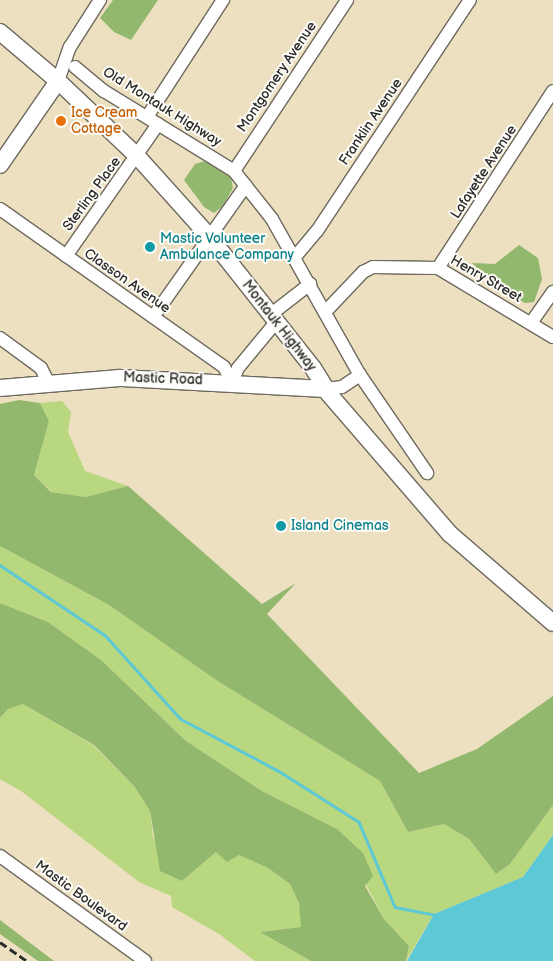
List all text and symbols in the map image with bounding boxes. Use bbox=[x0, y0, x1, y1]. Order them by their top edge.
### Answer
street label: Montgomery Avenue bbox=[234, 18, 320, 136]
street label: Old Montauk Highway bbox=[100, 64, 224, 150]
street label: Franklin Avenue bbox=[336, 75, 406, 169]
place label: Ice Cream Cottage bbox=[71, 105, 137, 138]
marker: Ice Cream Cottage bbox=[55, 115, 67, 127]
street label: Lafayette Avenue bbox=[447, 122, 521, 222]
street label: Sterling Place bbox=[60, 154, 124, 234]
place label: Mastic Volunteer Ambulance Company bbox=[160, 231, 294, 264]
marker: Mastic Volunteer Ambulance Company bbox=[144, 241, 156, 253]
street label: Classon Avenue bbox=[81, 245, 173, 317]
street label: Henry Street bbox=[447, 252, 525, 306]
street label: Montauk Highway bbox=[238, 277, 320, 375]
street label: Mastic Road bbox=[123, 369, 203, 389]
place label: Island Cinemas bbox=[291, 518, 389, 534]
marker: Island Cinemas bbox=[275, 520, 287, 532]
street label: Mastic Boulevard bbox=[32, 857, 130, 935]

